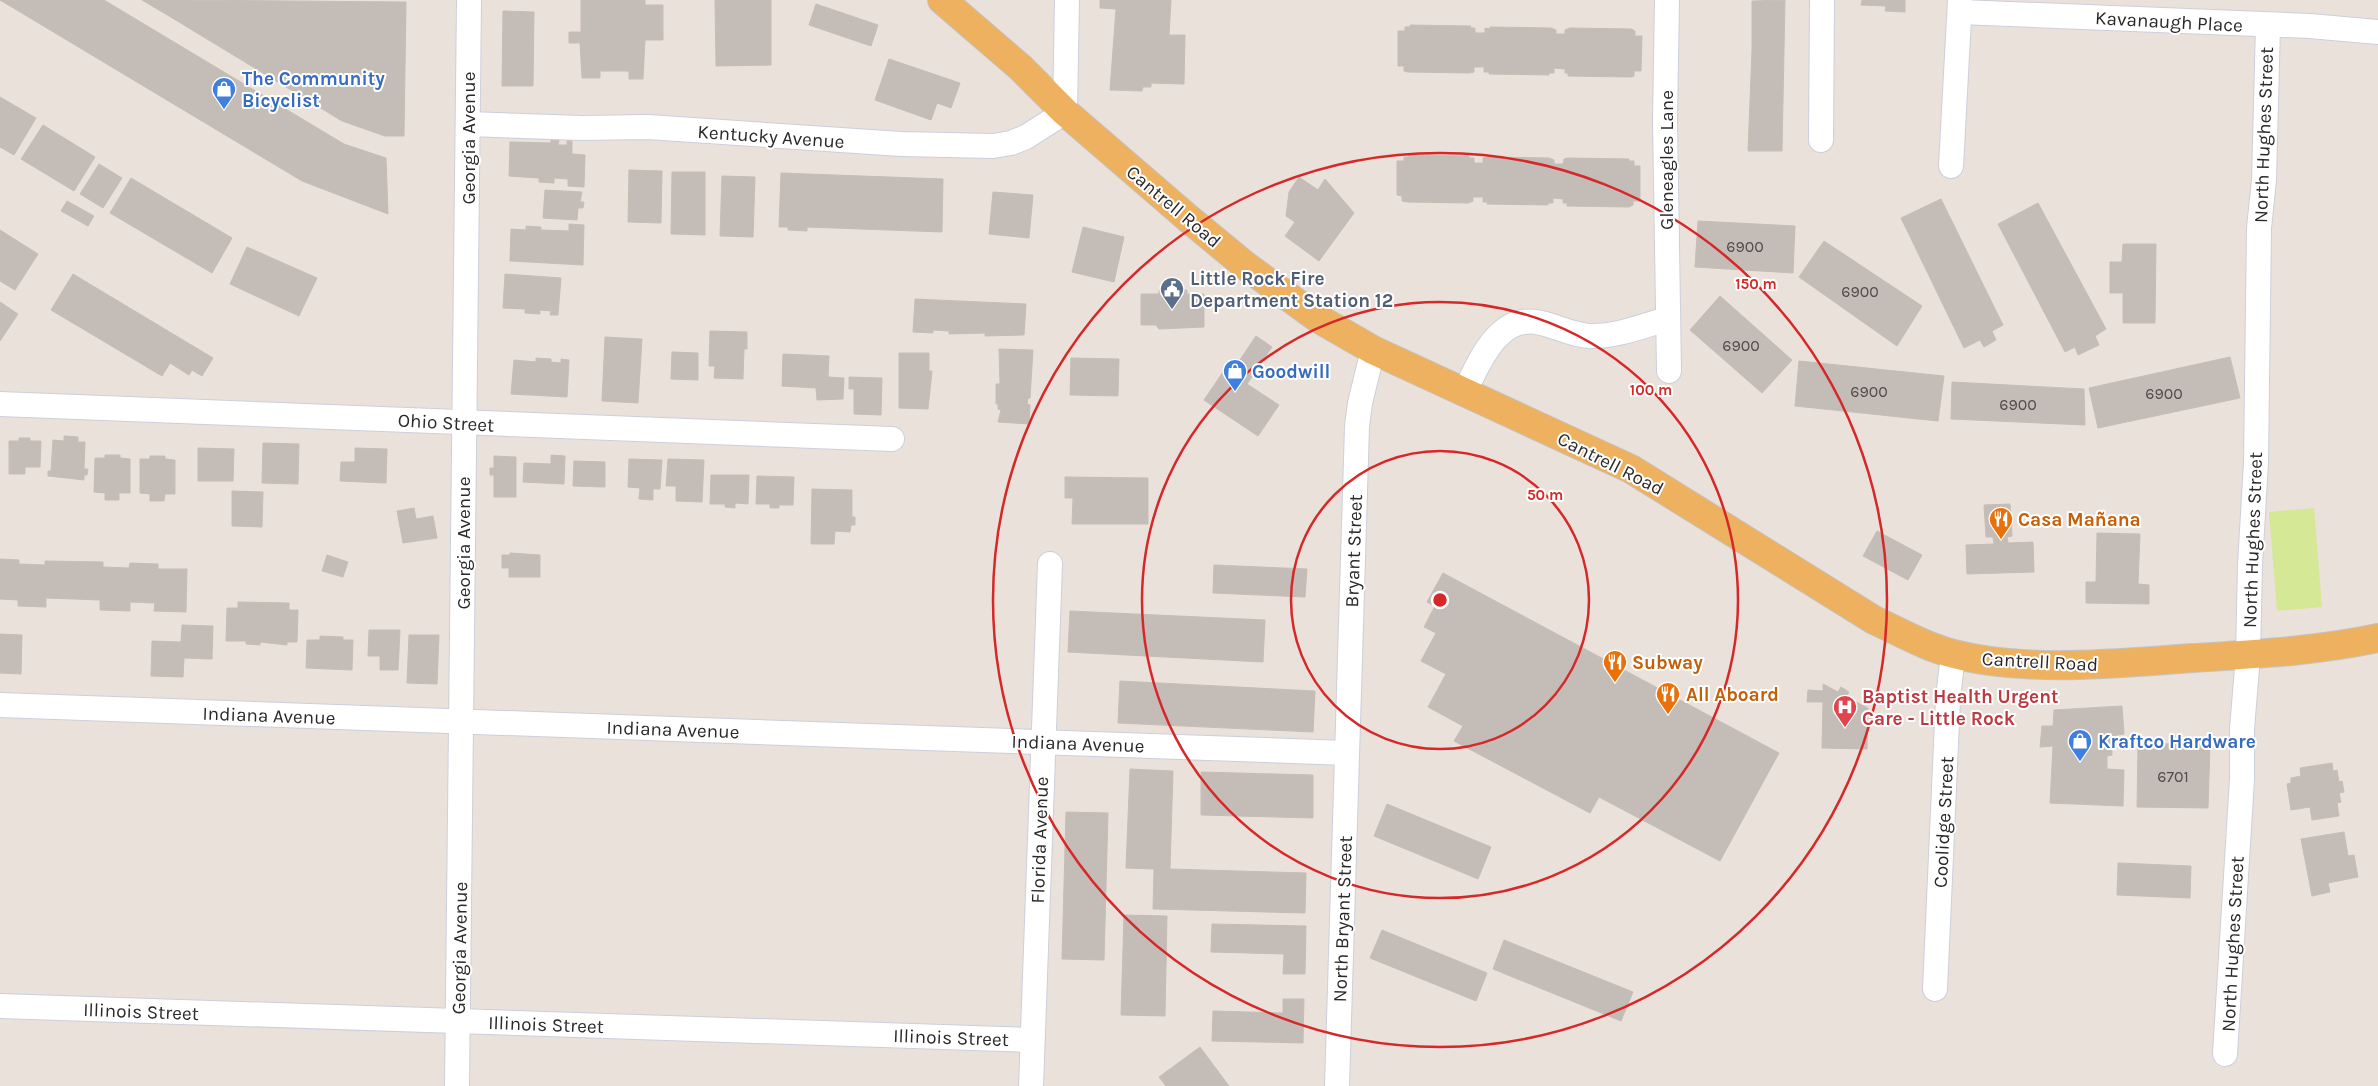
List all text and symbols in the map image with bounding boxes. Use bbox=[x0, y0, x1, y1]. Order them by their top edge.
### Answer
street label: Kavanaugh Place bbox=[2094, 7, 2243, 37]
street label: North Hughes Street bbox=[2250, 47, 2278, 223]
place label: The Community Bicyclist bbox=[242, 68, 385, 112]
street label: Georgia Avenue bbox=[458, 72, 480, 204]
shop icon: The Community Bicyclist bbox=[211, 76, 237, 110]
street label: Gleneagles Lane bbox=[1656, 90, 1678, 230]
street label: Kentucky Avenue bbox=[697, 121, 845, 153]
street label: Cantrell Road bbox=[1122, 161, 1225, 253]
house number: 6900 bbox=[1726, 237, 1764, 256]
place label: Little Rock Fire Department Station 12 bbox=[1190, 268, 1393, 312]
text: 150 m bbox=[1735, 275, 1777, 293]
public building icon: Little Rock Fire Department Station 12 bbox=[1159, 276, 1185, 310]
house number: 6900 bbox=[1841, 282, 1879, 301]
house number: 6900 bbox=[1722, 336, 1760, 355]
shop icon: Goodwill bbox=[1222, 358, 1248, 392]
place label: Goodwill bbox=[1252, 361, 1330, 383]
text: 100 m bbox=[1630, 381, 1672, 399]
house number: 6900 bbox=[1850, 382, 1888, 401]
house number: 6900 bbox=[2145, 384, 2183, 403]
house number: 6900 bbox=[1999, 395, 2037, 414]
street label: Ohio Street bbox=[397, 409, 495, 437]
street label: Cantrell Road bbox=[1554, 428, 1667, 500]
street label: North Hughes Street bbox=[2239, 452, 2267, 628]
street label: Georgia Avenue bbox=[453, 477, 475, 609]
text: 50 m bbox=[1527, 486, 1563, 504]
street label: Bryant Street bbox=[1341, 494, 1367, 608]
restaurant icon: Casa Mañana bbox=[1988, 506, 2014, 540]
place label: Casa Mañana bbox=[2018, 509, 2141, 531]
centre of rings bbox=[1431, 591, 1449, 609]
street label: Cantrell Road bbox=[1981, 648, 2099, 676]
restaurant icon: Subway bbox=[1602, 649, 1628, 683]
place label: Subway bbox=[1632, 652, 1703, 674]
restaurant icon: All Aboard bbox=[1655, 681, 1681, 715]
place label: All Aboard bbox=[1686, 684, 1779, 706]
place label: Baptist Health Urgent Care - Little Rock bbox=[1862, 686, 2058, 730]
hospital icon: Baptist Health Urgent Care - Little Rock bbox=[1832, 694, 1858, 728]
street label: Indiana Avenue bbox=[202, 703, 336, 729]
street label: Indiana Avenue bbox=[606, 717, 740, 743]
shop icon: Kraftco Hardware bbox=[2067, 728, 2093, 762]
street label: Indiana Avenue bbox=[1011, 731, 1145, 757]
place label: Kraftco Hardware bbox=[2098, 731, 2256, 753]
street label: Coolidge Street bbox=[1930, 756, 1958, 888]
house number: 6701 bbox=[2157, 767, 2189, 786]
street label: Florida Avenue bbox=[1027, 776, 1053, 904]
street label: North Bryant Street bbox=[1329, 835, 1357, 1003]
street label: North Hughes Street bbox=[2217, 856, 2249, 1033]
street label: Georgia Avenue bbox=[448, 881, 472, 1015]
street label: Illinois Street bbox=[83, 999, 199, 1025]
street label: Illinois Street bbox=[488, 1012, 604, 1038]
street label: Illinois Street bbox=[893, 1025, 1009, 1051]

